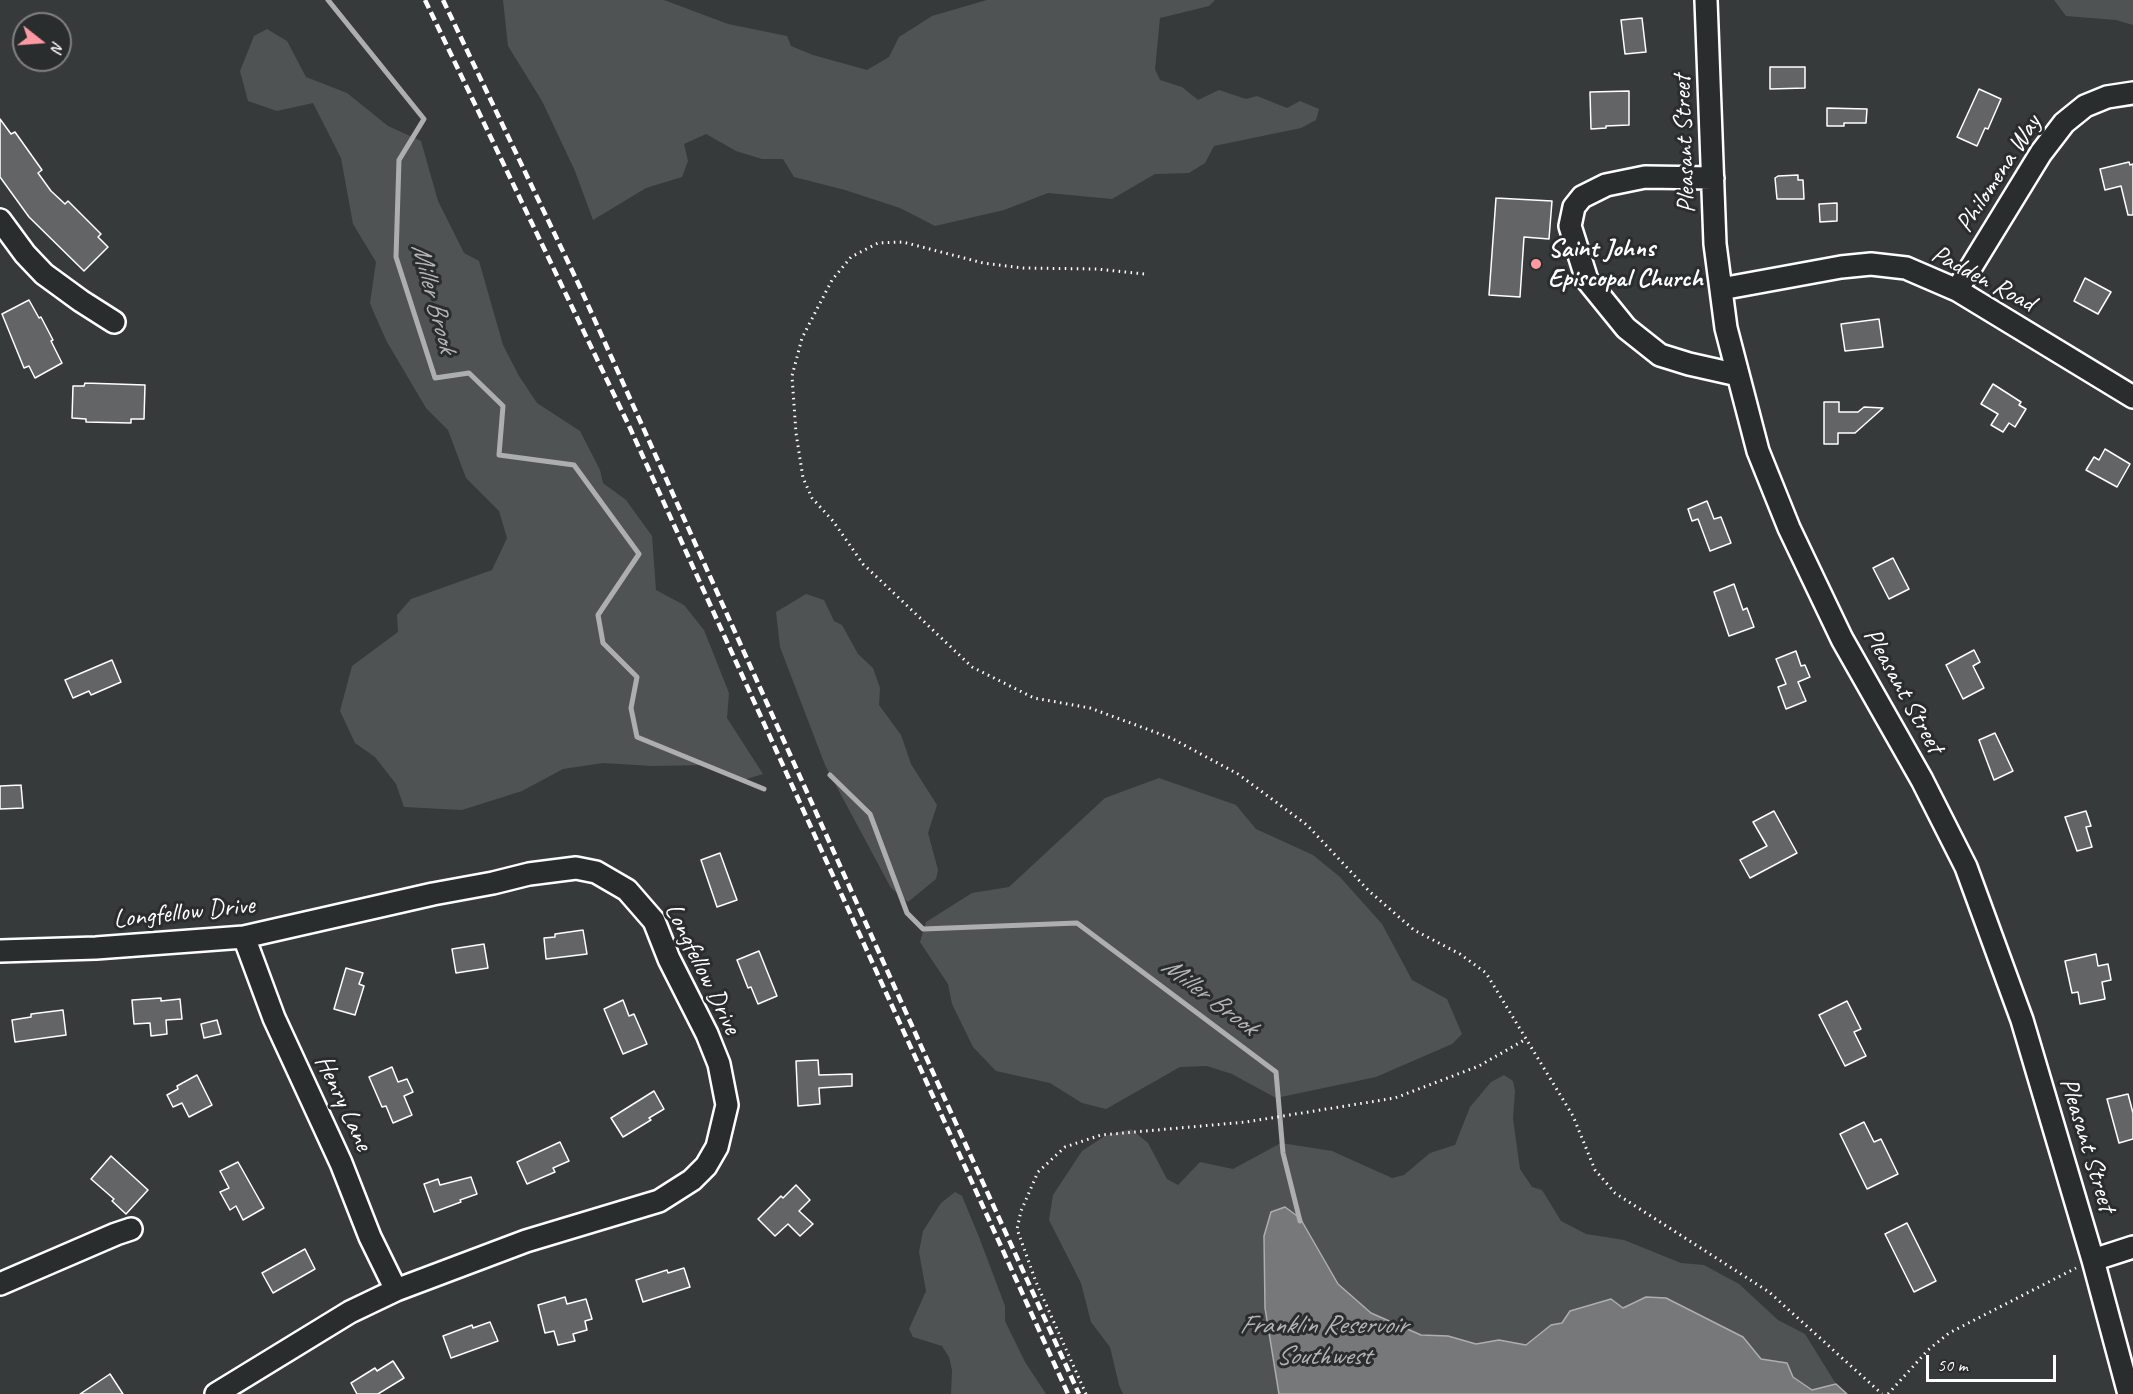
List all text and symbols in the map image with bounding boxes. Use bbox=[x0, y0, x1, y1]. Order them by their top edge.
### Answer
north arrow bbox=[12, 12, 72, 72]
text: N bbox=[46, 39, 68, 54]
street label: Pleasant Street bbox=[1667, 74, 1703, 214]
street label: Philomena Way bbox=[1950, 109, 2048, 239]
place label: Saint Johns Episcopal Church bbox=[1548, 233, 1703, 294]
street label: Padden Road bbox=[1926, 239, 2040, 319]
water label: Miller Brook bbox=[403, 240, 463, 356]
marker: Saint Johns Episcopal Church bbox=[1529, 257, 1543, 271]
street label: Pleasant Street bbox=[1856, 623, 1950, 759]
street label: Longfellow Drive bbox=[112, 890, 256, 936]
street label: Longfellow Drive bbox=[657, 899, 747, 1039]
water label: Miller Brook bbox=[1155, 950, 1263, 1044]
street label: Henry Lane bbox=[307, 1050, 379, 1156]
street label: Pleasant Street bbox=[2052, 1074, 2122, 1216]
water label: Franklin Reservoir Southwest bbox=[1239, 1310, 1407, 1373]
scale bar bbox=[1929, 1343, 2060, 1381]
text: 50 m bbox=[1937, 1354, 1968, 1376]

